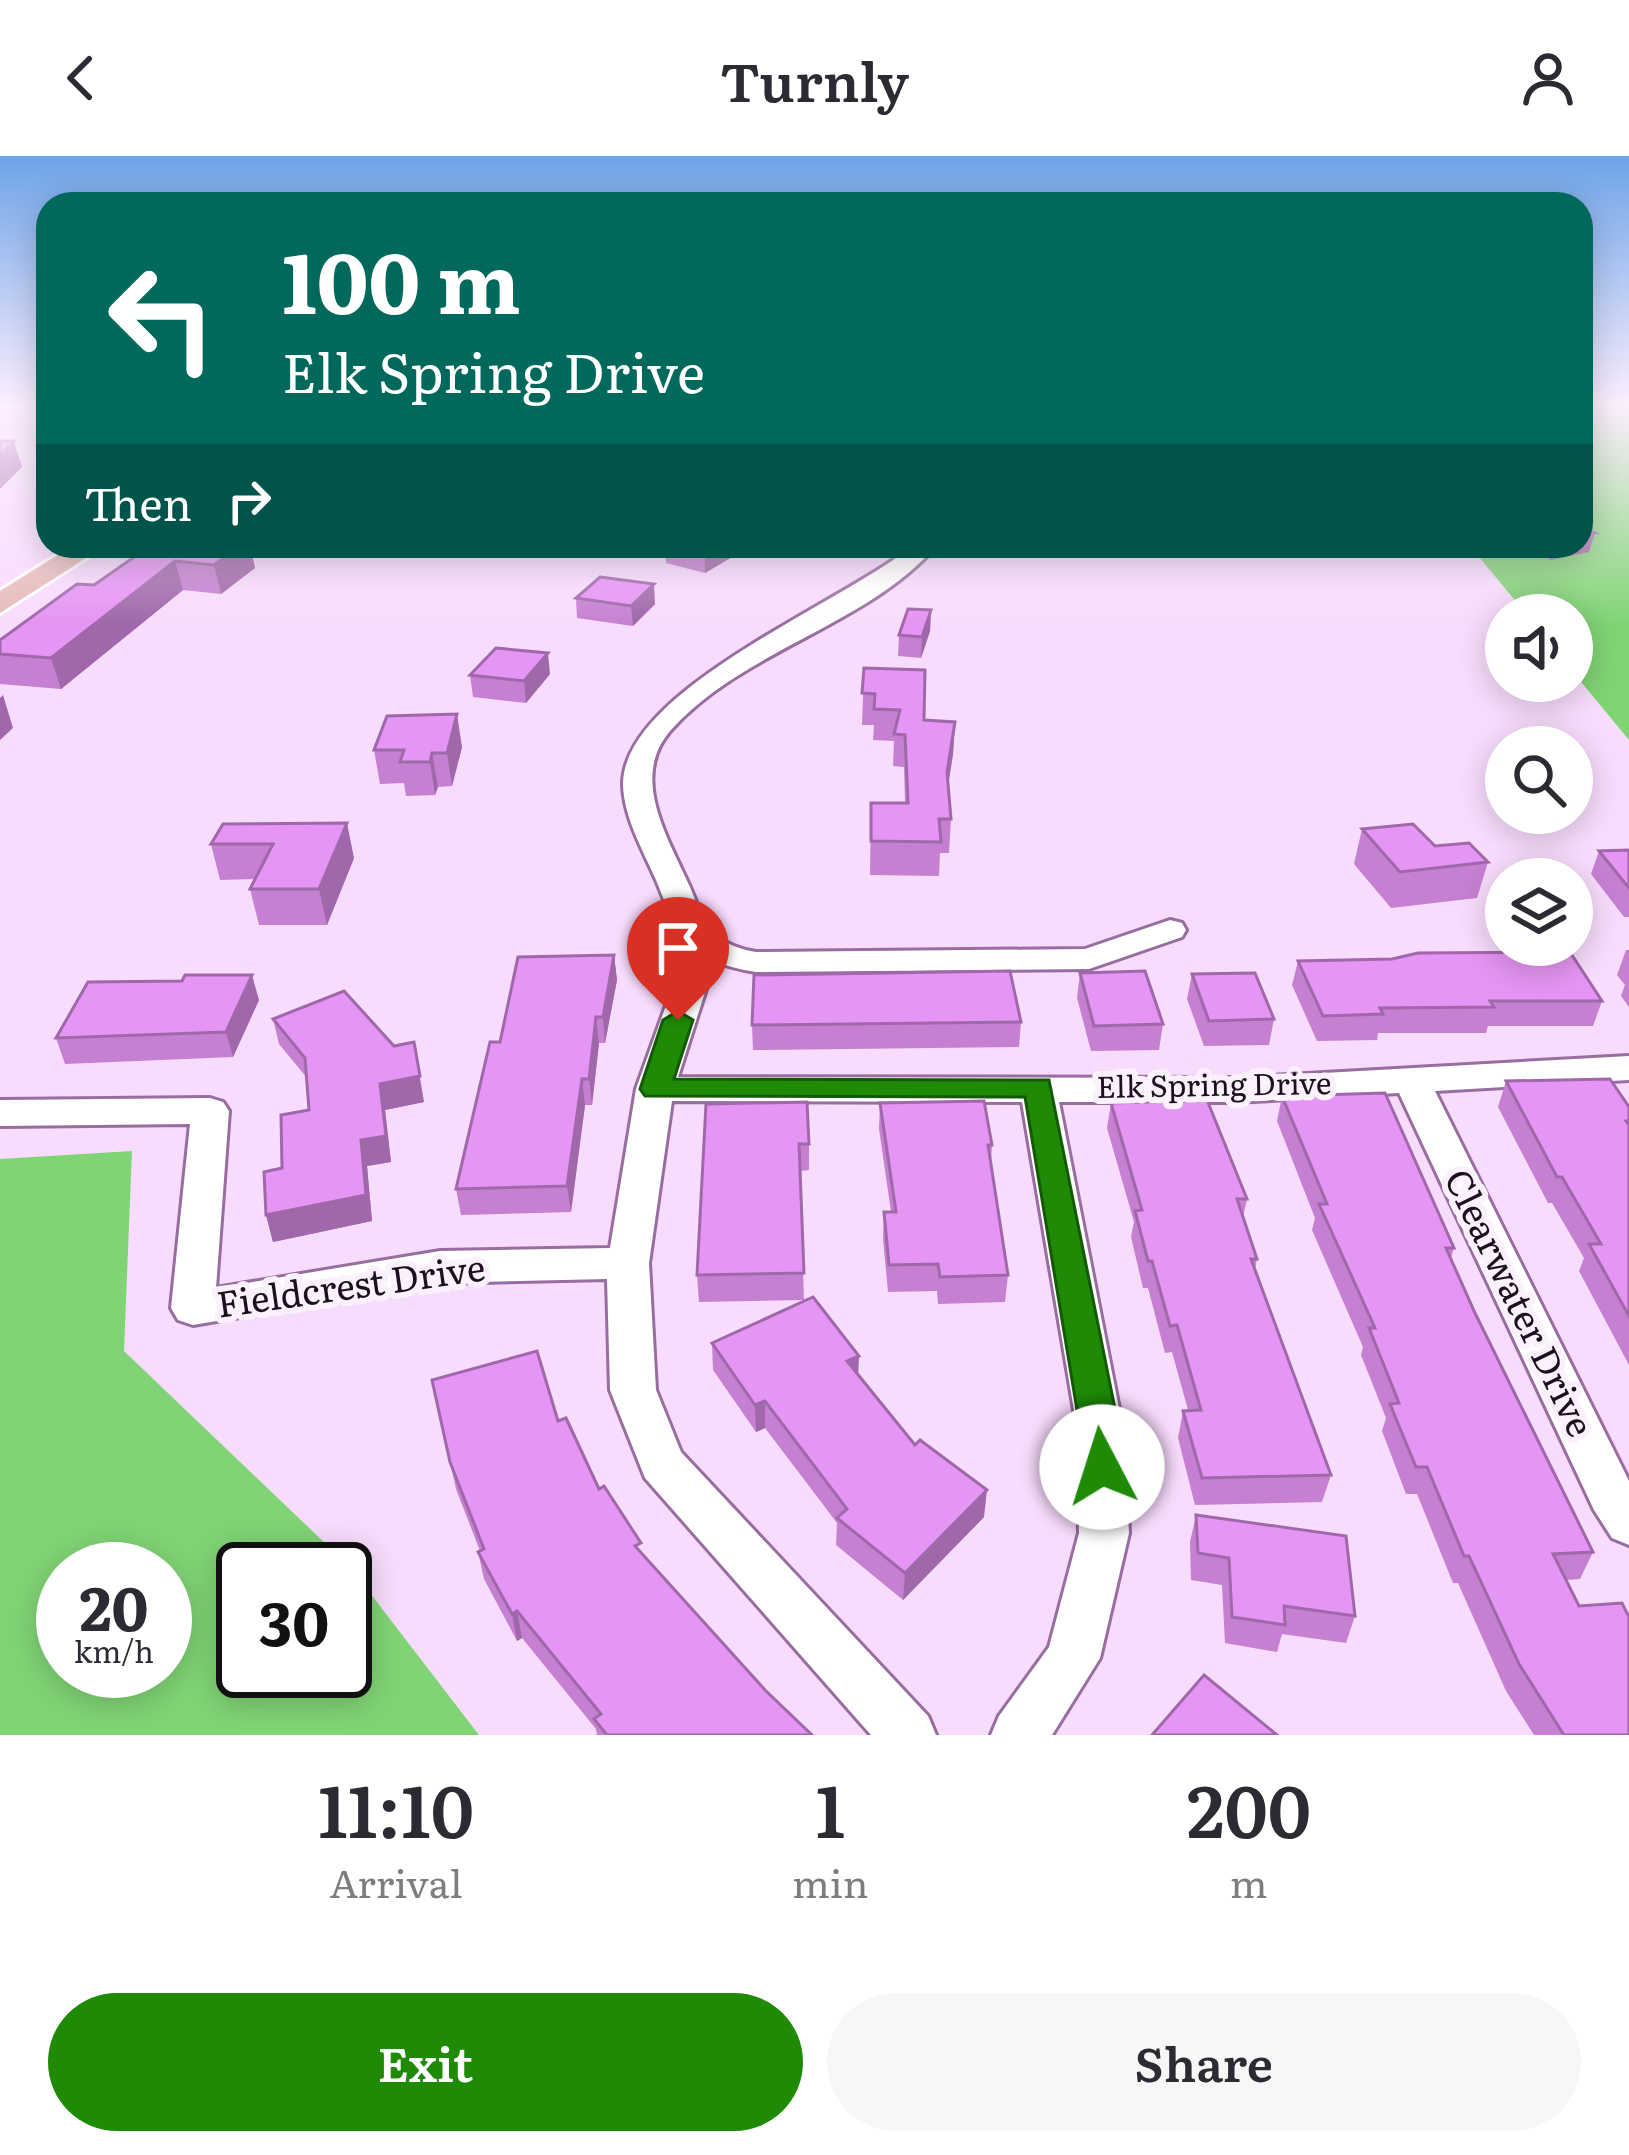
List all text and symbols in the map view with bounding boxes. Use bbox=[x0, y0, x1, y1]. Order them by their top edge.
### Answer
text: Turnly bbox=[720, 38, 909, 119]
icon: back bbox=[48, 45, 114, 111]
icon: person bbox=[1515, 45, 1581, 111]
text: 100 m bbox=[282, 215, 521, 340]
icon: left bbox=[84, 240, 240, 396]
text: Elk Spring Drive bbox=[282, 329, 705, 410]
text: Then bbox=[84, 468, 192, 535]
icon: right bbox=[216, 468, 282, 534]
map controls bbox=[1485, 594, 1593, 966]
button: sound bbox=[1485, 594, 1593, 702]
button: search bbox=[1485, 726, 1593, 834]
button: layers bbox=[1485, 858, 1593, 966]
pin bbox=[627, 897, 729, 1020]
icon: arrive bbox=[645, 915, 711, 981]
street label: Elk Spring Drive bbox=[1096, 1059, 1332, 1107]
street label: Clearwater Drive bbox=[1433, 1159, 1609, 1445]
street label: Fieldcrest Drive bbox=[213, 1238, 488, 1329]
position arrow bbox=[1039, 1404, 1165, 1530]
speed limit sign: 30 bbox=[216, 1542, 372, 1698]
text: 20 bbox=[79, 1560, 149, 1649]
text: km/h bbox=[74, 1628, 154, 1672]
text: 11:10 bbox=[318, 1753, 474, 1860]
text: 1 bbox=[815, 1753, 845, 1860]
text: 200 bbox=[1187, 1753, 1311, 1860]
text: Arrival bbox=[329, 1852, 463, 1910]
text: min bbox=[792, 1852, 869, 1910]
text: m bbox=[1230, 1852, 1268, 1910]
button: Exit bbox=[48, 1993, 803, 2131]
button: Share bbox=[827, 1993, 1581, 2131]

